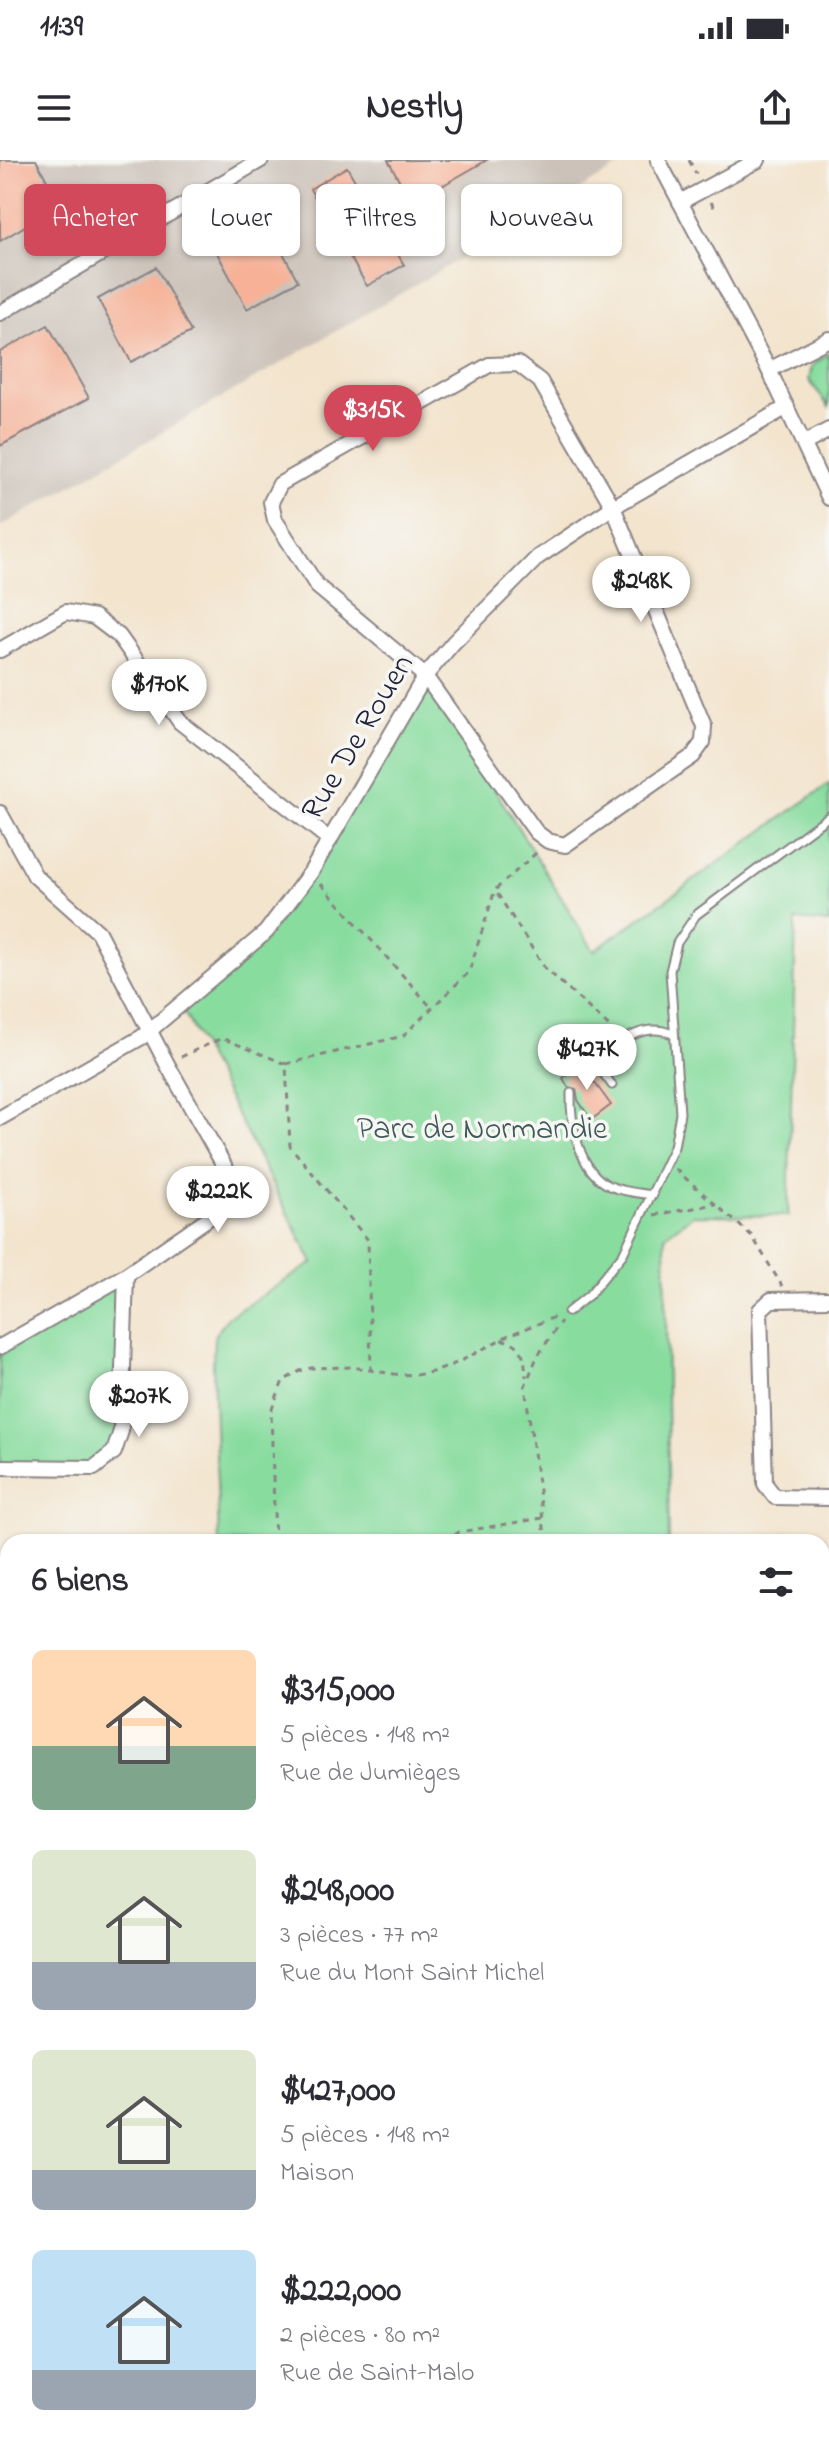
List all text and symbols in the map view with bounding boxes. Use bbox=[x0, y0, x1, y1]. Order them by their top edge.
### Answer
text: 11:39 bbox=[40, 6, 83, 50]
text: Nestly bbox=[366, 82, 463, 135]
icon: menu bbox=[32, 86, 76, 130]
icon: share bbox=[753, 86, 797, 130]
chip: Acheter bbox=[24, 184, 166, 256]
chip: Louer bbox=[182, 184, 300, 256]
chip: Filtres bbox=[316, 184, 445, 256]
chip: Nouveau bbox=[461, 184, 622, 256]
pin: $315K bbox=[317, 385, 429, 453]
text: $315K bbox=[342, 392, 404, 430]
pin: $248K bbox=[585, 556, 697, 624]
text: $248K bbox=[610, 563, 672, 601]
street label: Rue De Rouen bbox=[291, 646, 427, 830]
pin: $170K bbox=[103, 659, 215, 727]
text: $170K bbox=[130, 666, 188, 704]
pin: $427K bbox=[531, 1024, 643, 1092]
text: $427K bbox=[556, 1031, 618, 1069]
park label: Parc de Normandie bbox=[357, 1107, 608, 1154]
pin: $222K bbox=[162, 1166, 274, 1234]
text: $222K bbox=[184, 1173, 252, 1211]
pin: $207K bbox=[83, 1371, 195, 1439]
text: $207K bbox=[107, 1378, 171, 1416]
text: 6 biens bbox=[32, 1557, 129, 1607]
icon: filters bbox=[754, 1560, 798, 1604]
text: $315,000 bbox=[280, 1667, 395, 1717]
icon: home bbox=[96, 1682, 192, 1778]
text: 5 pièces · 148 m² bbox=[280, 1717, 450, 1755]
text: Rue de Jumièges bbox=[280, 1755, 461, 1793]
text: $248,000 bbox=[280, 1867, 394, 1917]
icon: home bbox=[96, 1882, 192, 1978]
text: 3 pièces · 77 m² bbox=[280, 1917, 439, 1955]
text: Rue du Mont Saint Michel bbox=[280, 1955, 544, 1993]
text: $427,000 bbox=[280, 2067, 395, 2117]
icon: home bbox=[96, 2082, 192, 2178]
text: 5 pièces · 148 m² bbox=[280, 2117, 450, 2155]
text: Maison bbox=[280, 2155, 354, 2193]
text: $222,000 bbox=[280, 2267, 401, 2317]
icon: home bbox=[96, 2282, 192, 2378]
text: 2 pièces · 80 m² bbox=[280, 2317, 440, 2355]
text: Rue de Saint-Malo bbox=[280, 2355, 475, 2393]

